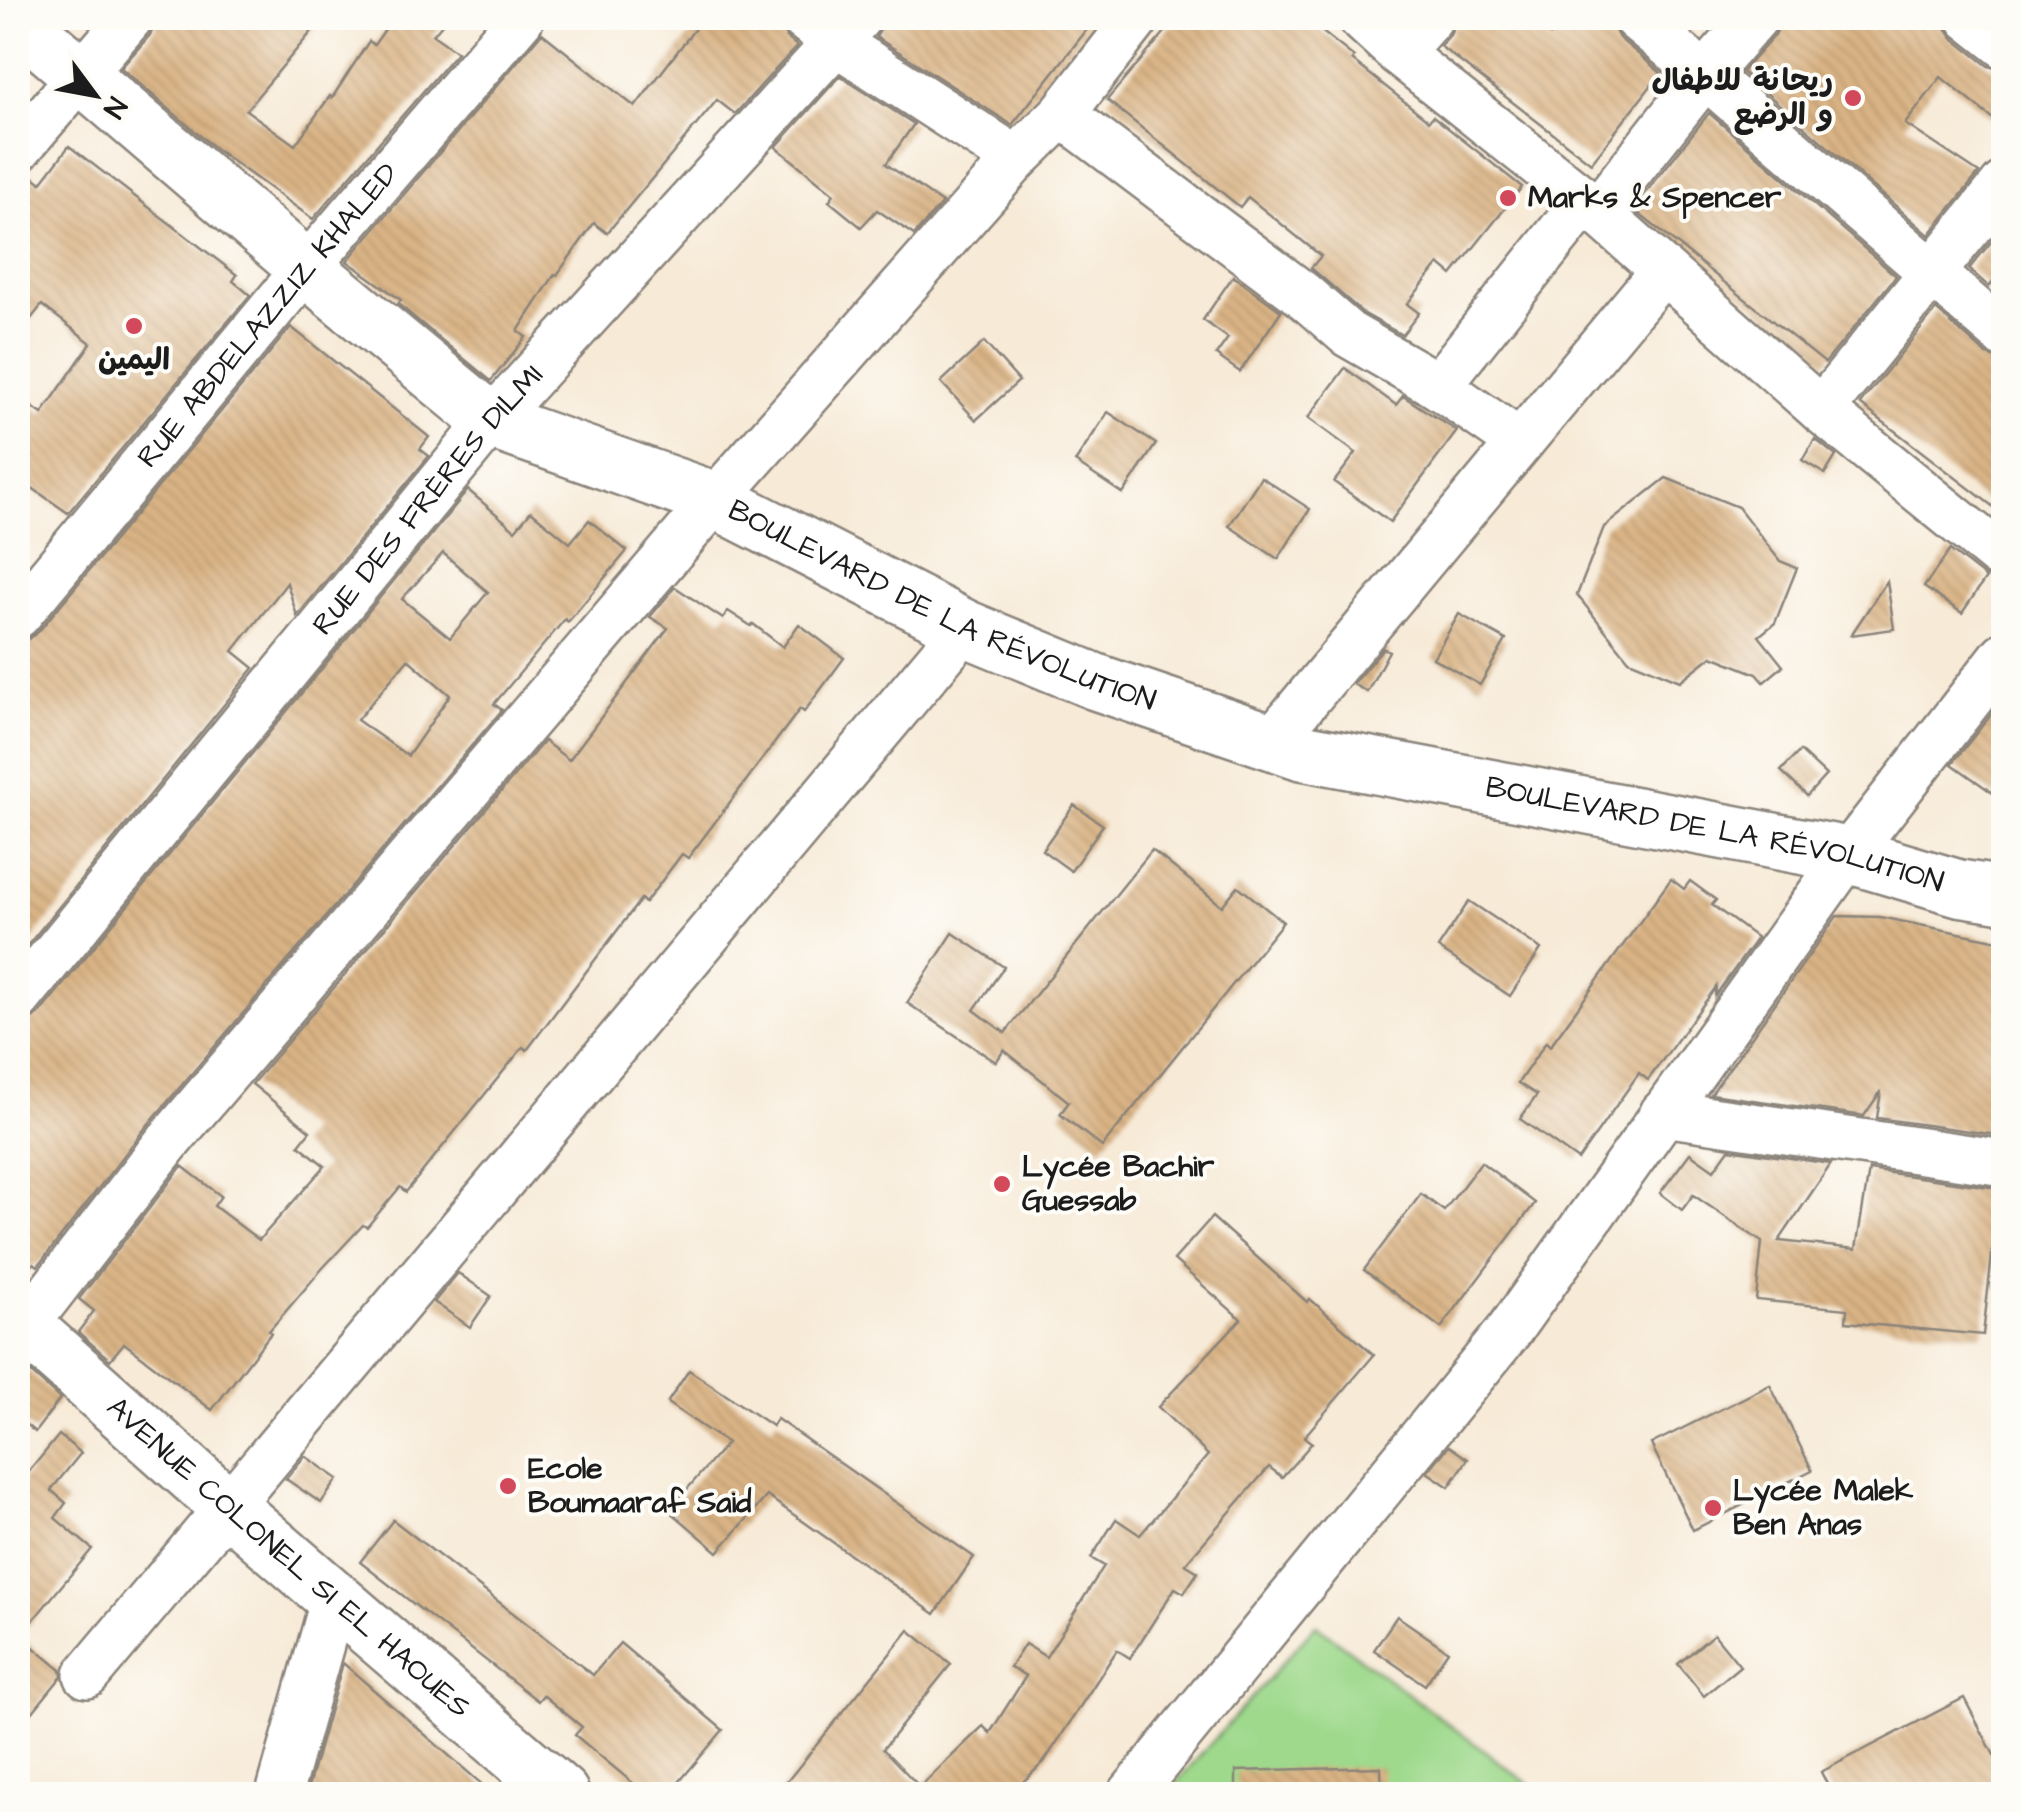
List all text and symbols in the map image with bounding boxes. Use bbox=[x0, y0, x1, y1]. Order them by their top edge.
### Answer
north arrow bbox=[45, 45, 145, 145]
place label: ريحانة للاطفال و الرضع bbox=[1652, 60, 1833, 136]
marker: ريحانة للاطفال و الرضع bbox=[1842, 87, 1864, 109]
text: N bbox=[94, 90, 136, 126]
street label: RUE ABDELAZZIZ KHALED bbox=[127, 154, 408, 477]
place label: Marks & Spencer bbox=[1528, 177, 1782, 220]
marker: Marks & Spencer bbox=[1497, 187, 1519, 209]
marker: اليمين bbox=[123, 315, 145, 337]
place label: اليمين bbox=[98, 339, 170, 381]
street label: RUE DES FRÈRES DILMI bbox=[303, 356, 553, 644]
street label: BOULEVARD DE LA RÉVOLUTION bbox=[721, 489, 1161, 722]
street label: BOULEVARD DE LA RÉVOLUTION bbox=[1482, 766, 1949, 903]
place label: Lycée Bachir Guessab bbox=[1022, 1146, 1215, 1222]
marker: Lycée Bachir Guessab bbox=[991, 1173, 1013, 1195]
street label: AVENUE COLONEL SI EL HAOUES bbox=[97, 1387, 480, 1728]
place label: Ecole Boumaaraf Said bbox=[528, 1448, 752, 1524]
place label: Lycée Malek Ben Anas bbox=[1733, 1470, 1914, 1546]
marker: Ecole Boumaaraf Said bbox=[497, 1475, 519, 1497]
marker: Lycée Malek Ben Anas bbox=[1702, 1497, 1724, 1519]

